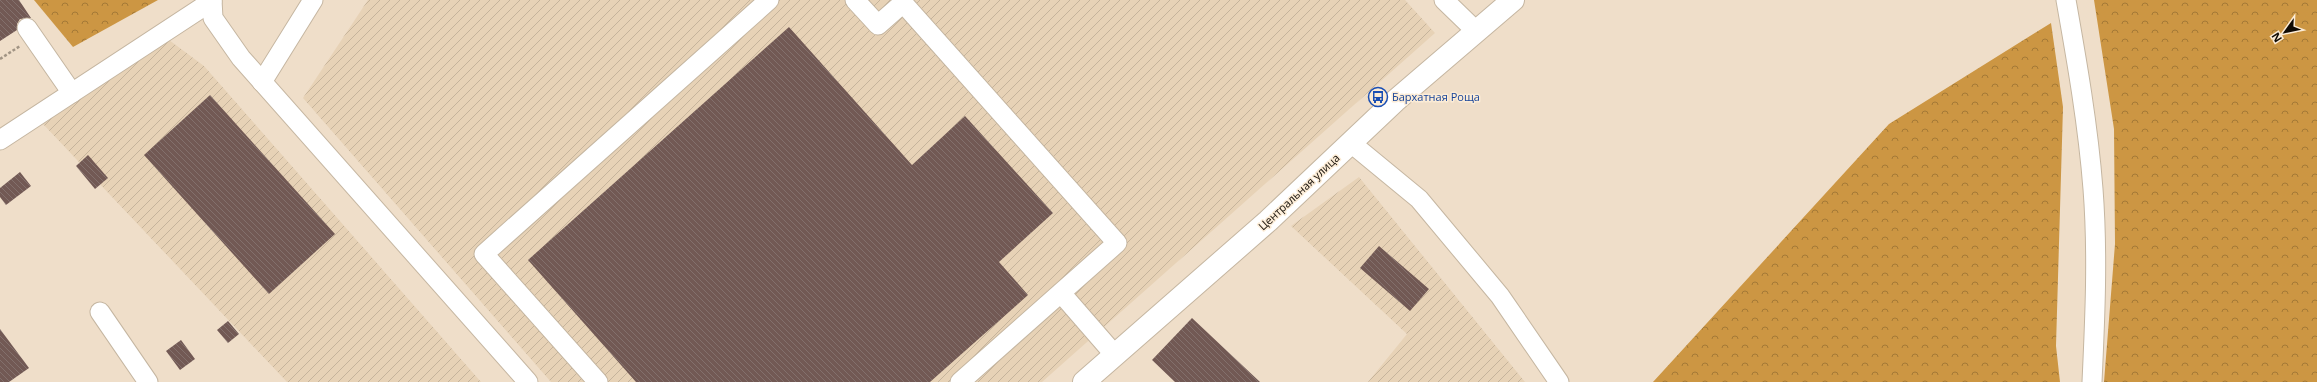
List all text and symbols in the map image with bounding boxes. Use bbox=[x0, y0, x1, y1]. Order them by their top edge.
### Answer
north arrow bbox=[2265, 12, 2305, 52]
text: N bbox=[2267, 30, 2285, 46]
bus stop icon: Бархатная Роща bbox=[1367, 86, 1389, 108]
place label: Бархатная Роща bbox=[1392, 89, 1480, 104]
street label: Центральная улица bbox=[1255, 150, 1342, 233]

